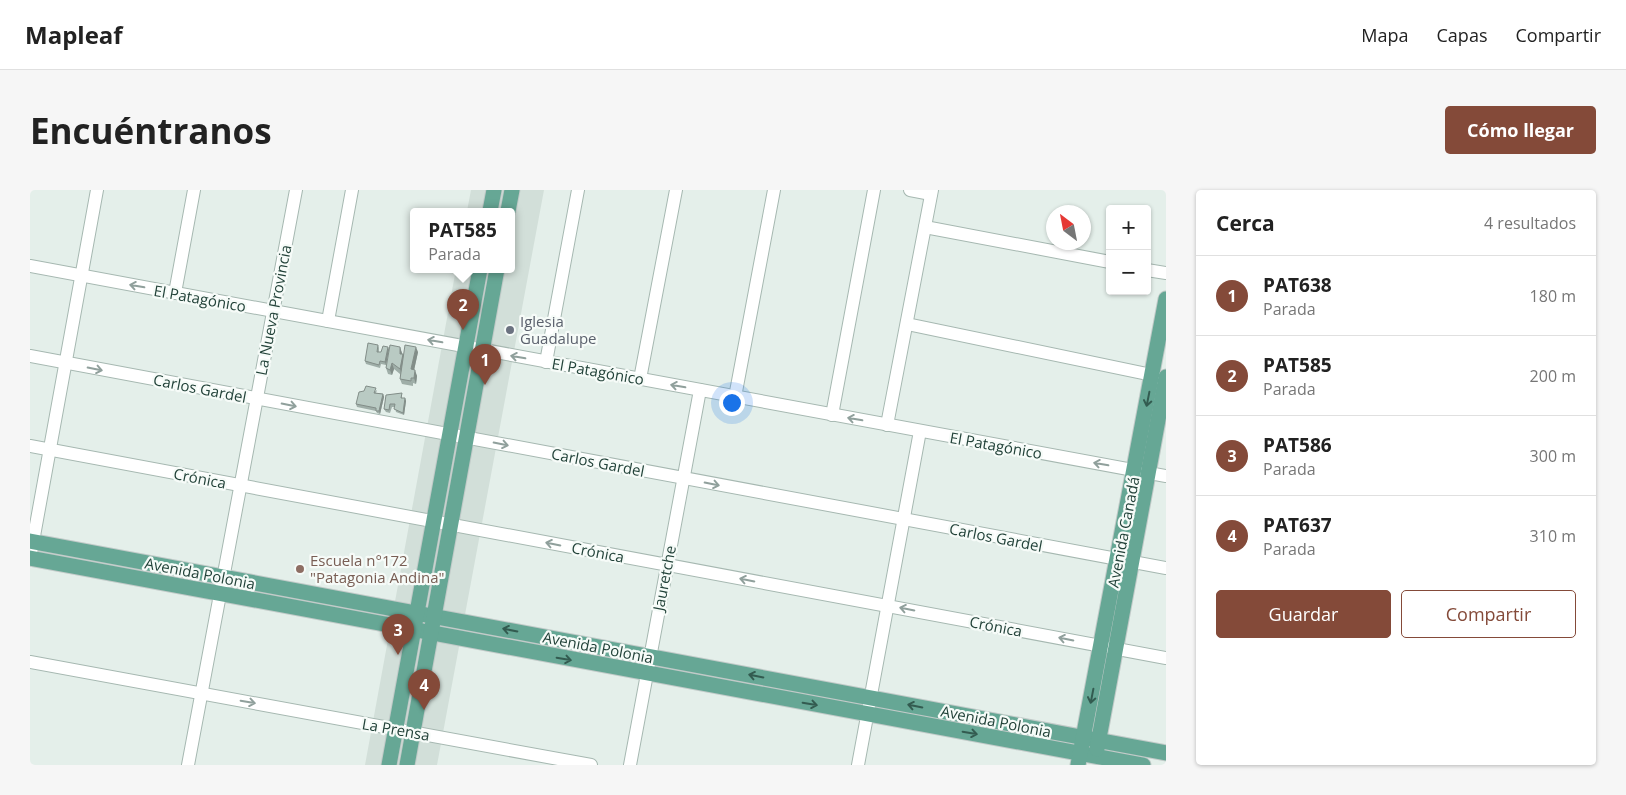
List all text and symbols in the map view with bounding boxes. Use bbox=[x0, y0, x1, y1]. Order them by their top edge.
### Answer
text: Mapleaf bbox=[25, 18, 123, 51]
text: Mapa bbox=[1361, 23, 1409, 47]
text: Capas bbox=[1437, 23, 1487, 47]
text: Compartir bbox=[1515, 23, 1601, 47]
button: Cómo llegar bbox=[1445, 106, 1596, 154]
text: Encuéntranos bbox=[30, 107, 272, 154]
north arrow bbox=[1046, 205, 1091, 250]
map controls bbox=[1106, 205, 1151, 295]
button: + bbox=[1106, 205, 1151, 250]
popup bbox=[410, 208, 515, 273]
text: Cerca bbox=[1216, 209, 1275, 237]
text: 4 resultados bbox=[1484, 212, 1576, 234]
text: PAT585 bbox=[428, 217, 497, 243]
street label: La Nueva Provincia bbox=[251, 243, 295, 377]
text: Parada bbox=[428, 243, 481, 265]
button: − bbox=[1106, 250, 1151, 295]
text: PAT638 bbox=[1263, 272, 1332, 298]
one-way arrow bbox=[130, 280, 146, 290]
street label: El Patagónico bbox=[152, 280, 248, 316]
text: 1 bbox=[1227, 285, 1237, 307]
text: 180 m bbox=[1530, 285, 1576, 307]
pin: 2 bbox=[447, 289, 479, 330]
text: Parada bbox=[1263, 298, 1316, 320]
place label: Iglesia Guadalupe bbox=[520, 311, 597, 348]
marker: Iglesia Guadalupe bbox=[504, 324, 516, 336]
one-way arrow bbox=[427, 336, 443, 345]
pin: 1 bbox=[469, 344, 501, 385]
one-way arrow bbox=[511, 351, 527, 361]
text: PAT585 bbox=[1263, 352, 1332, 378]
street label: El Patagónico bbox=[550, 353, 646, 389]
one-way arrow bbox=[87, 364, 103, 374]
text: 2 bbox=[1227, 365, 1237, 387]
text: 200 m bbox=[1530, 365, 1576, 387]
street label: Carlos Gardel bbox=[152, 369, 248, 407]
text: Parada bbox=[1263, 378, 1316, 400]
one-way arrow bbox=[670, 381, 686, 390]
your location bbox=[719, 390, 745, 416]
one-way arrow bbox=[1143, 391, 1152, 407]
one-way arrow bbox=[281, 400, 297, 410]
one-way arrow bbox=[847, 413, 863, 423]
street label: El Patagónico bbox=[948, 427, 1044, 463]
text: PAT586 bbox=[1263, 432, 1332, 458]
one-way arrow bbox=[492, 440, 508, 450]
street label: Carlos Gardel bbox=[550, 443, 646, 481]
text: 3 bbox=[1227, 445, 1237, 467]
text: 300 m bbox=[1530, 445, 1576, 467]
text: Parada bbox=[1263, 458, 1316, 480]
one-way arrow bbox=[1093, 459, 1109, 469]
street label: Crónica bbox=[172, 463, 228, 493]
street label: Avenida Canadá bbox=[1102, 475, 1144, 589]
one-way arrow bbox=[704, 479, 720, 489]
text: PAT637 bbox=[1263, 512, 1332, 538]
street label: Carlos Gardel bbox=[948, 518, 1044, 556]
text: 4 bbox=[1227, 525, 1237, 547]
text: 310 m bbox=[1530, 525, 1576, 547]
street label: Crónica bbox=[570, 537, 626, 567]
one-way arrow bbox=[545, 538, 561, 548]
text: Parada bbox=[1263, 538, 1316, 560]
street label: Jauretche bbox=[647, 544, 680, 614]
place label: Escuela n°172 "Patagonia Andina" bbox=[310, 550, 445, 587]
street label: Avenida Polonia bbox=[143, 552, 257, 594]
marker: Escuela n°172 "Patagonia Andina" bbox=[294, 563, 306, 575]
one-way arrow bbox=[739, 574, 755, 584]
button: Guardar bbox=[1216, 590, 1391, 638]
button: Compartir bbox=[1401, 590, 1576, 638]
one-way arrow bbox=[899, 604, 915, 614]
street label: Crónica bbox=[968, 611, 1024, 641]
pin: 3 bbox=[382, 614, 414, 655]
one-way arrow bbox=[502, 625, 518, 635]
street label: Avenida Polonia bbox=[541, 626, 655, 668]
one-way arrow bbox=[1059, 634, 1075, 644]
one-way arrow bbox=[556, 654, 572, 664]
pin: 4 bbox=[408, 669, 440, 710]
one-way arrow bbox=[748, 671, 764, 681]
one-way arrow bbox=[1087, 688, 1096, 704]
one-way arrow bbox=[240, 697, 256, 707]
one-way arrow bbox=[802, 699, 818, 709]
street label: Avenida Polonia bbox=[939, 700, 1053, 742]
one-way arrow bbox=[908, 701, 924, 711]
street label: La Prensa bbox=[361, 713, 431, 745]
one-way arrow bbox=[961, 729, 977, 739]

